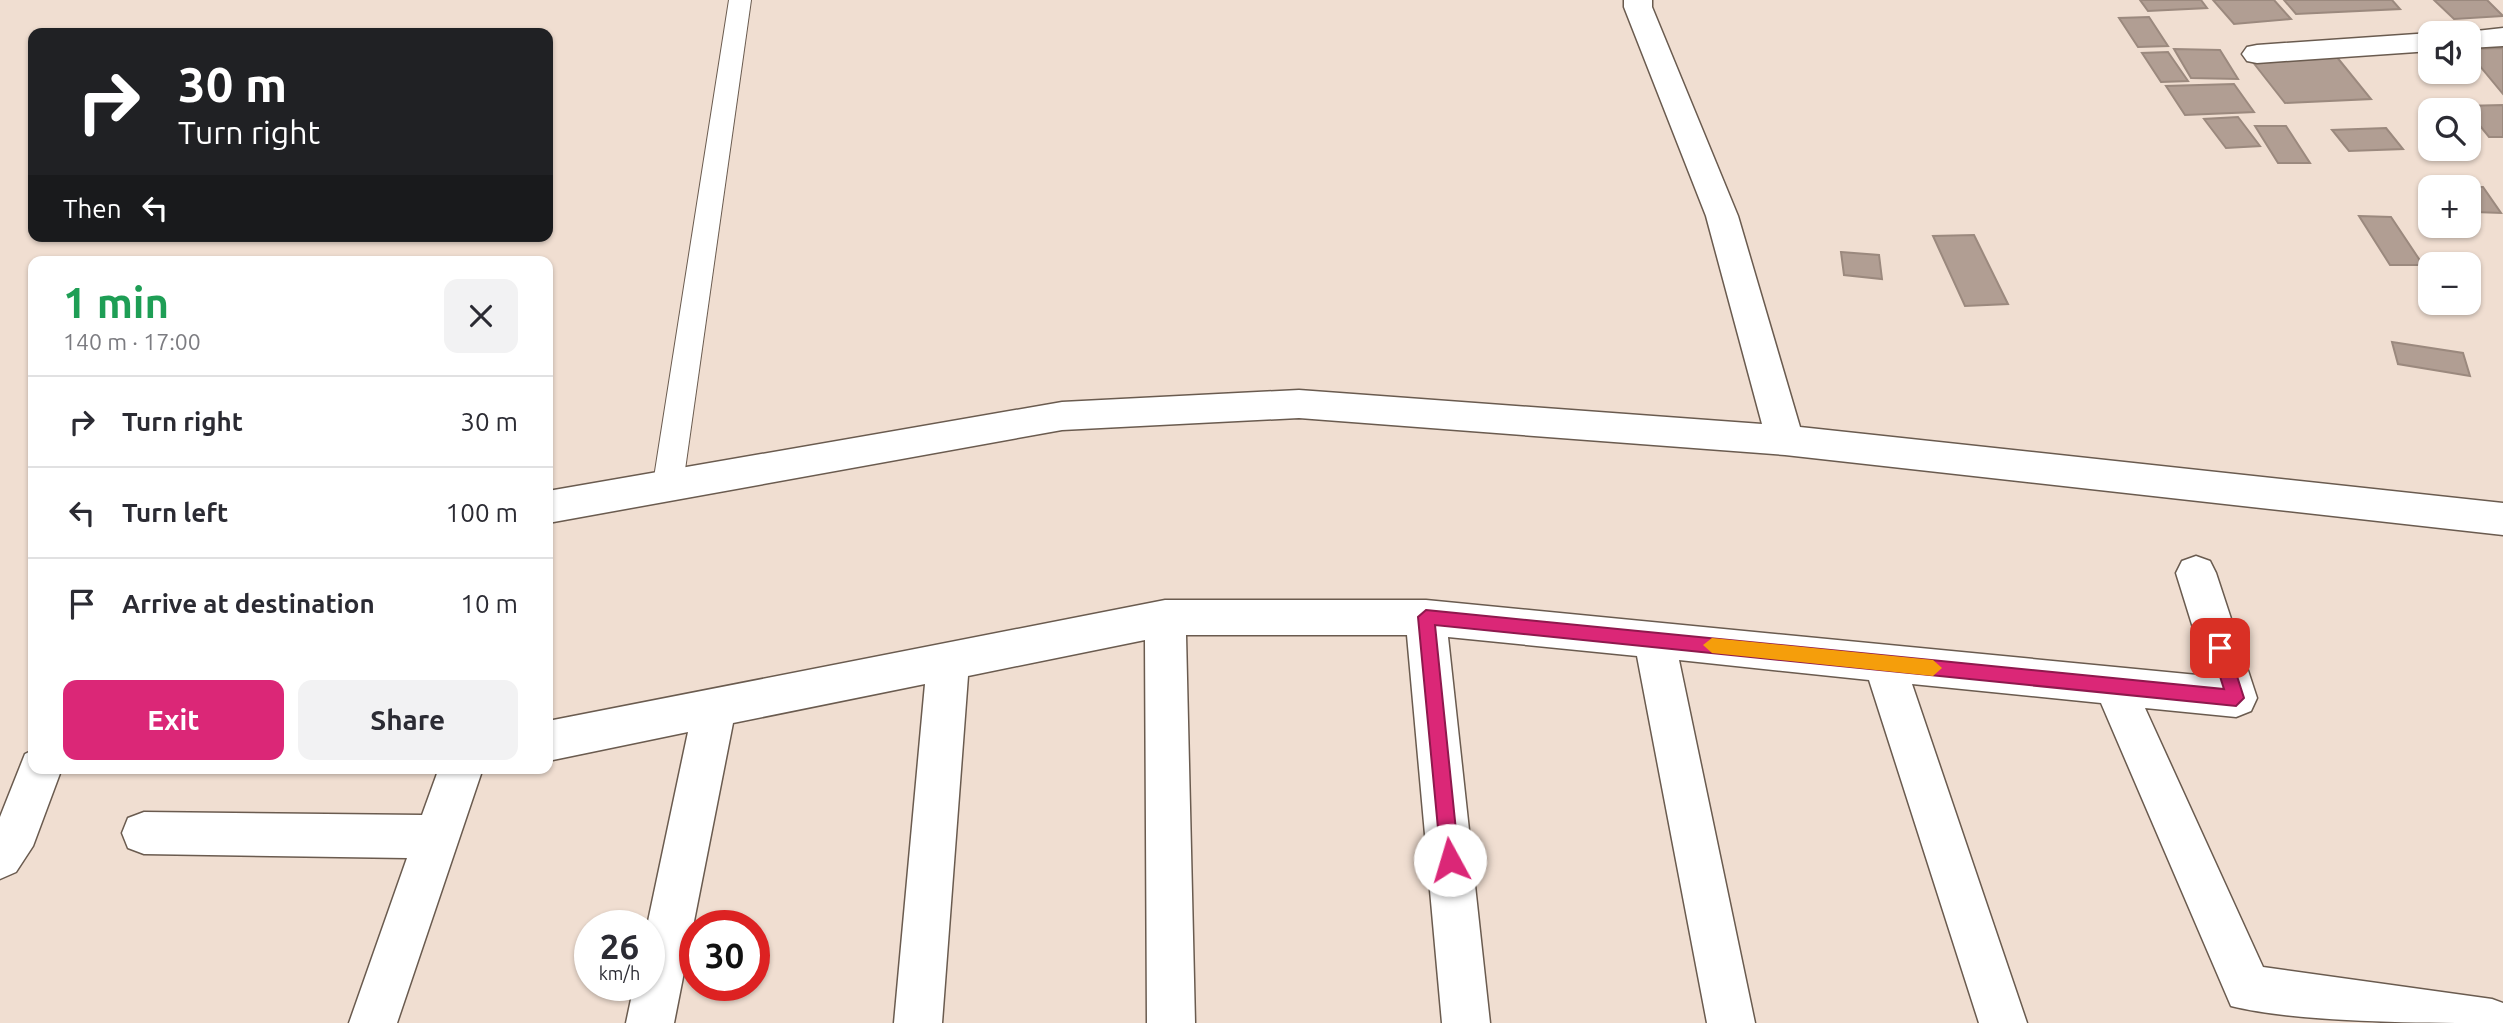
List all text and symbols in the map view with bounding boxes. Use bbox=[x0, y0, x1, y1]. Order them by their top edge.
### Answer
map controls bbox=[2418, 21, 2481, 315]
button: sound bbox=[2418, 21, 2481, 84]
icon: right bbox=[63, 56, 154, 147]
text: 30 m bbox=[178, 56, 287, 111]
button: search bbox=[2418, 98, 2481, 161]
text: Turn right bbox=[178, 114, 320, 150]
button: + bbox=[2418, 175, 2481, 238]
icon: left bbox=[136, 189, 174, 227]
text: Then bbox=[63, 194, 122, 223]
button: − bbox=[2418, 252, 2481, 315]
text: 1 min bbox=[63, 279, 169, 326]
button: close bbox=[444, 279, 518, 353]
text: 140 m · 17:00 bbox=[63, 329, 201, 354]
icon: right bbox=[63, 403, 101, 441]
text: Turn right bbox=[122, 407, 243, 436]
text: 30 m bbox=[460, 407, 518, 436]
icon: left bbox=[63, 494, 101, 532]
text: Turn left bbox=[122, 498, 228, 527]
text: 100 m bbox=[446, 498, 518, 527]
icon: arrive bbox=[63, 585, 101, 623]
text: Arrive at destination bbox=[122, 589, 375, 618]
text: 10 m bbox=[460, 589, 518, 618]
pin bbox=[2190, 618, 2250, 678]
icon: arrive bbox=[2201, 629, 2239, 667]
button: Exit bbox=[63, 680, 284, 760]
button: Share bbox=[298, 680, 518, 760]
position arrow bbox=[1413, 823, 1487, 897]
speed limit sign: 30 bbox=[679, 910, 770, 1001]
text: 26 bbox=[600, 926, 639, 966]
text: km/h bbox=[599, 963, 640, 983]

